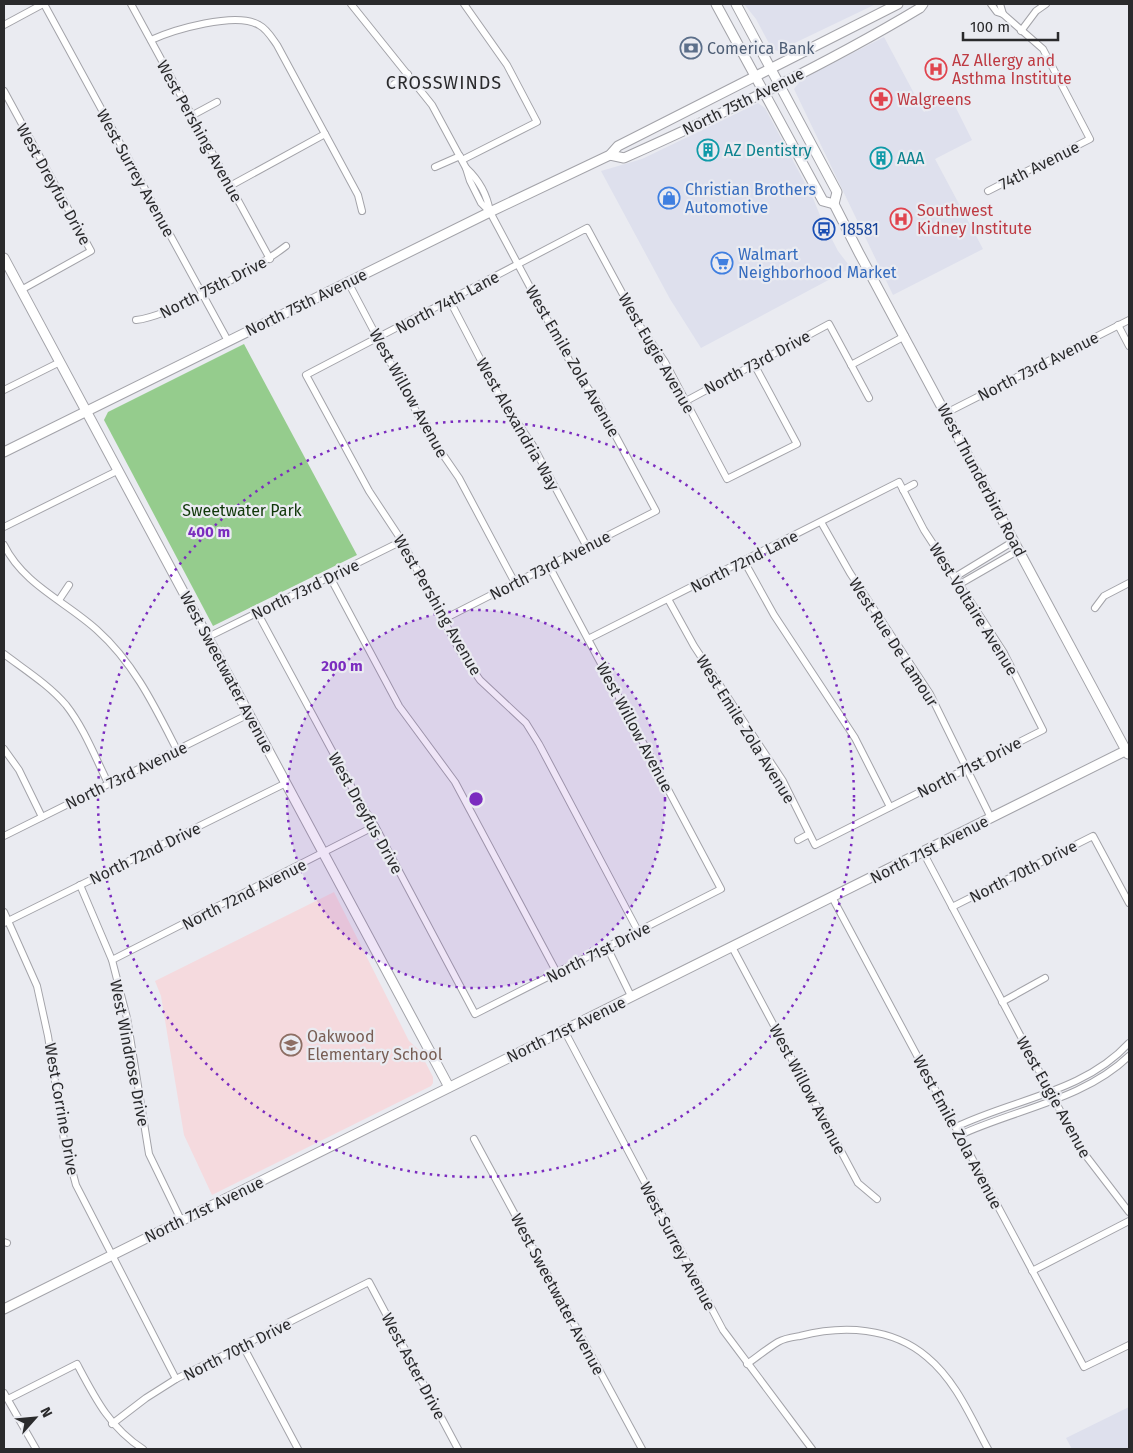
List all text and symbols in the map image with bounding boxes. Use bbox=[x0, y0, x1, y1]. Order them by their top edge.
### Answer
scale bar bbox=[963, 10, 1058, 42]
text: 100 m bbox=[970, 18, 1010, 36]
bank icon: Comerica Bank bbox=[679, 36, 703, 60]
place label: Comerica Bank bbox=[707, 39, 815, 58]
place label: AZ Allergy and Asthma Institute bbox=[952, 51, 1072, 88]
street label: West Pershing Avenue bbox=[153, 57, 246, 205]
hospital icon: AZ Allergy and Asthma Institute bbox=[924, 57, 948, 81]
street label: North 75th Avenue bbox=[679, 64, 807, 139]
district label: CROSSWINDS bbox=[386, 72, 502, 94]
pharmacy icon: Walgreens bbox=[869, 87, 893, 111]
place label: Walgreens bbox=[897, 90, 971, 109]
street label: West Surrey Avenue bbox=[93, 106, 179, 240]
street label: West Dreyfus Drive bbox=[12, 120, 95, 248]
street label: 74th Avenue bbox=[996, 137, 1083, 194]
building icon: AZ Dentistry bbox=[696, 138, 720, 162]
place label: AZ Dentistry bbox=[724, 141, 812, 160]
building icon: AAA bbox=[869, 146, 893, 170]
place label: AAA bbox=[897, 149, 925, 168]
place label: Christian Brothers Automotive bbox=[685, 180, 816, 217]
shop icon: Christian Brothers Automotive bbox=[657, 186, 681, 210]
place label: Southwest Kidney Institute bbox=[917, 201, 1032, 238]
hospital icon: Southwest Kidney Institute bbox=[889, 207, 913, 231]
bus stop icon: 18581 bbox=[812, 217, 836, 241]
place label: 18581 bbox=[840, 220, 879, 239]
place label: Walmart Neighborhood Market bbox=[738, 245, 897, 282]
supermarket icon: Walmart Neighborhood Market bbox=[710, 251, 734, 275]
street label: North 75th Drive bbox=[157, 252, 270, 323]
street label: North 75th Avenue bbox=[242, 265, 370, 340]
street label: North 74th Lane bbox=[392, 267, 502, 338]
street label: West Emile Zola Avenue bbox=[521, 282, 624, 440]
street label: West Eugie Avenue bbox=[614, 290, 699, 417]
street label: West Willow Avenue bbox=[365, 325, 452, 461]
street label: North 73rd Drive bbox=[701, 326, 814, 398]
street label: North 73rd Avenue bbox=[974, 328, 1102, 405]
street label: West Alexandria Way bbox=[472, 355, 563, 494]
street label: West Thunderbird Road bbox=[933, 401, 1030, 560]
park label: Sweetwater Park bbox=[182, 501, 303, 520]
text: 400 m bbox=[188, 523, 230, 541]
street label: North 72nd Lane bbox=[687, 526, 801, 597]
street label: North 73rd Avenue bbox=[486, 527, 614, 604]
street label: West Pershing Avenue bbox=[390, 532, 486, 679]
street label: West Voltaire Avenue bbox=[925, 540, 1022, 679]
street label: North 73rd Drive bbox=[248, 555, 362, 624]
street label: West Rue De Lamour bbox=[845, 574, 943, 711]
street label: West Sweetwater Avenue bbox=[176, 588, 277, 756]
street label: West Emile Zola Avenue bbox=[692, 652, 799, 807]
text: 200 m bbox=[321, 657, 363, 675]
street label: West Willow Avenue bbox=[592, 659, 677, 795]
street label: North 71st Drive bbox=[914, 733, 1025, 802]
street label: North 73rd Avenue bbox=[62, 738, 190, 813]
street label: West Dreyfus Drive bbox=[324, 749, 407, 877]
centre of rings bbox=[467, 790, 485, 808]
street label: North 71st Avenue bbox=[867, 811, 992, 887]
street label: North 72nd Drive bbox=[87, 818, 204, 889]
street label: North 70th Drive bbox=[966, 836, 1080, 907]
street label: North 72nd Avenue bbox=[179, 855, 310, 934]
street label: North 71st Drive bbox=[543, 918, 654, 987]
street label: West Windrose Drive bbox=[106, 978, 153, 1128]
street label: North 71st Avenue bbox=[504, 992, 629, 1067]
street label: West Willow Avenue bbox=[765, 1021, 850, 1157]
place label: Oakwood Elementary School bbox=[307, 1027, 443, 1064]
school or university icon: Oakwood Elementary School bbox=[279, 1033, 303, 1057]
street label: West Eugie Avenue bbox=[1012, 1033, 1095, 1161]
street label: West Corrine Drive bbox=[41, 1041, 82, 1177]
street label: West Emile Zola Avenue bbox=[909, 1052, 1006, 1212]
street label: North 71st Avenue bbox=[142, 1172, 267, 1247]
street label: West Surrey Avenue bbox=[636, 1179, 720, 1314]
street label: West Sweetwater Avenue bbox=[507, 1210, 608, 1378]
street label: West Aster Drive bbox=[377, 1310, 450, 1423]
street label: North 70th Drive bbox=[180, 1314, 294, 1385]
north arrow bbox=[10, 1393, 60, 1443]
text: N bbox=[36, 1404, 56, 1420]

